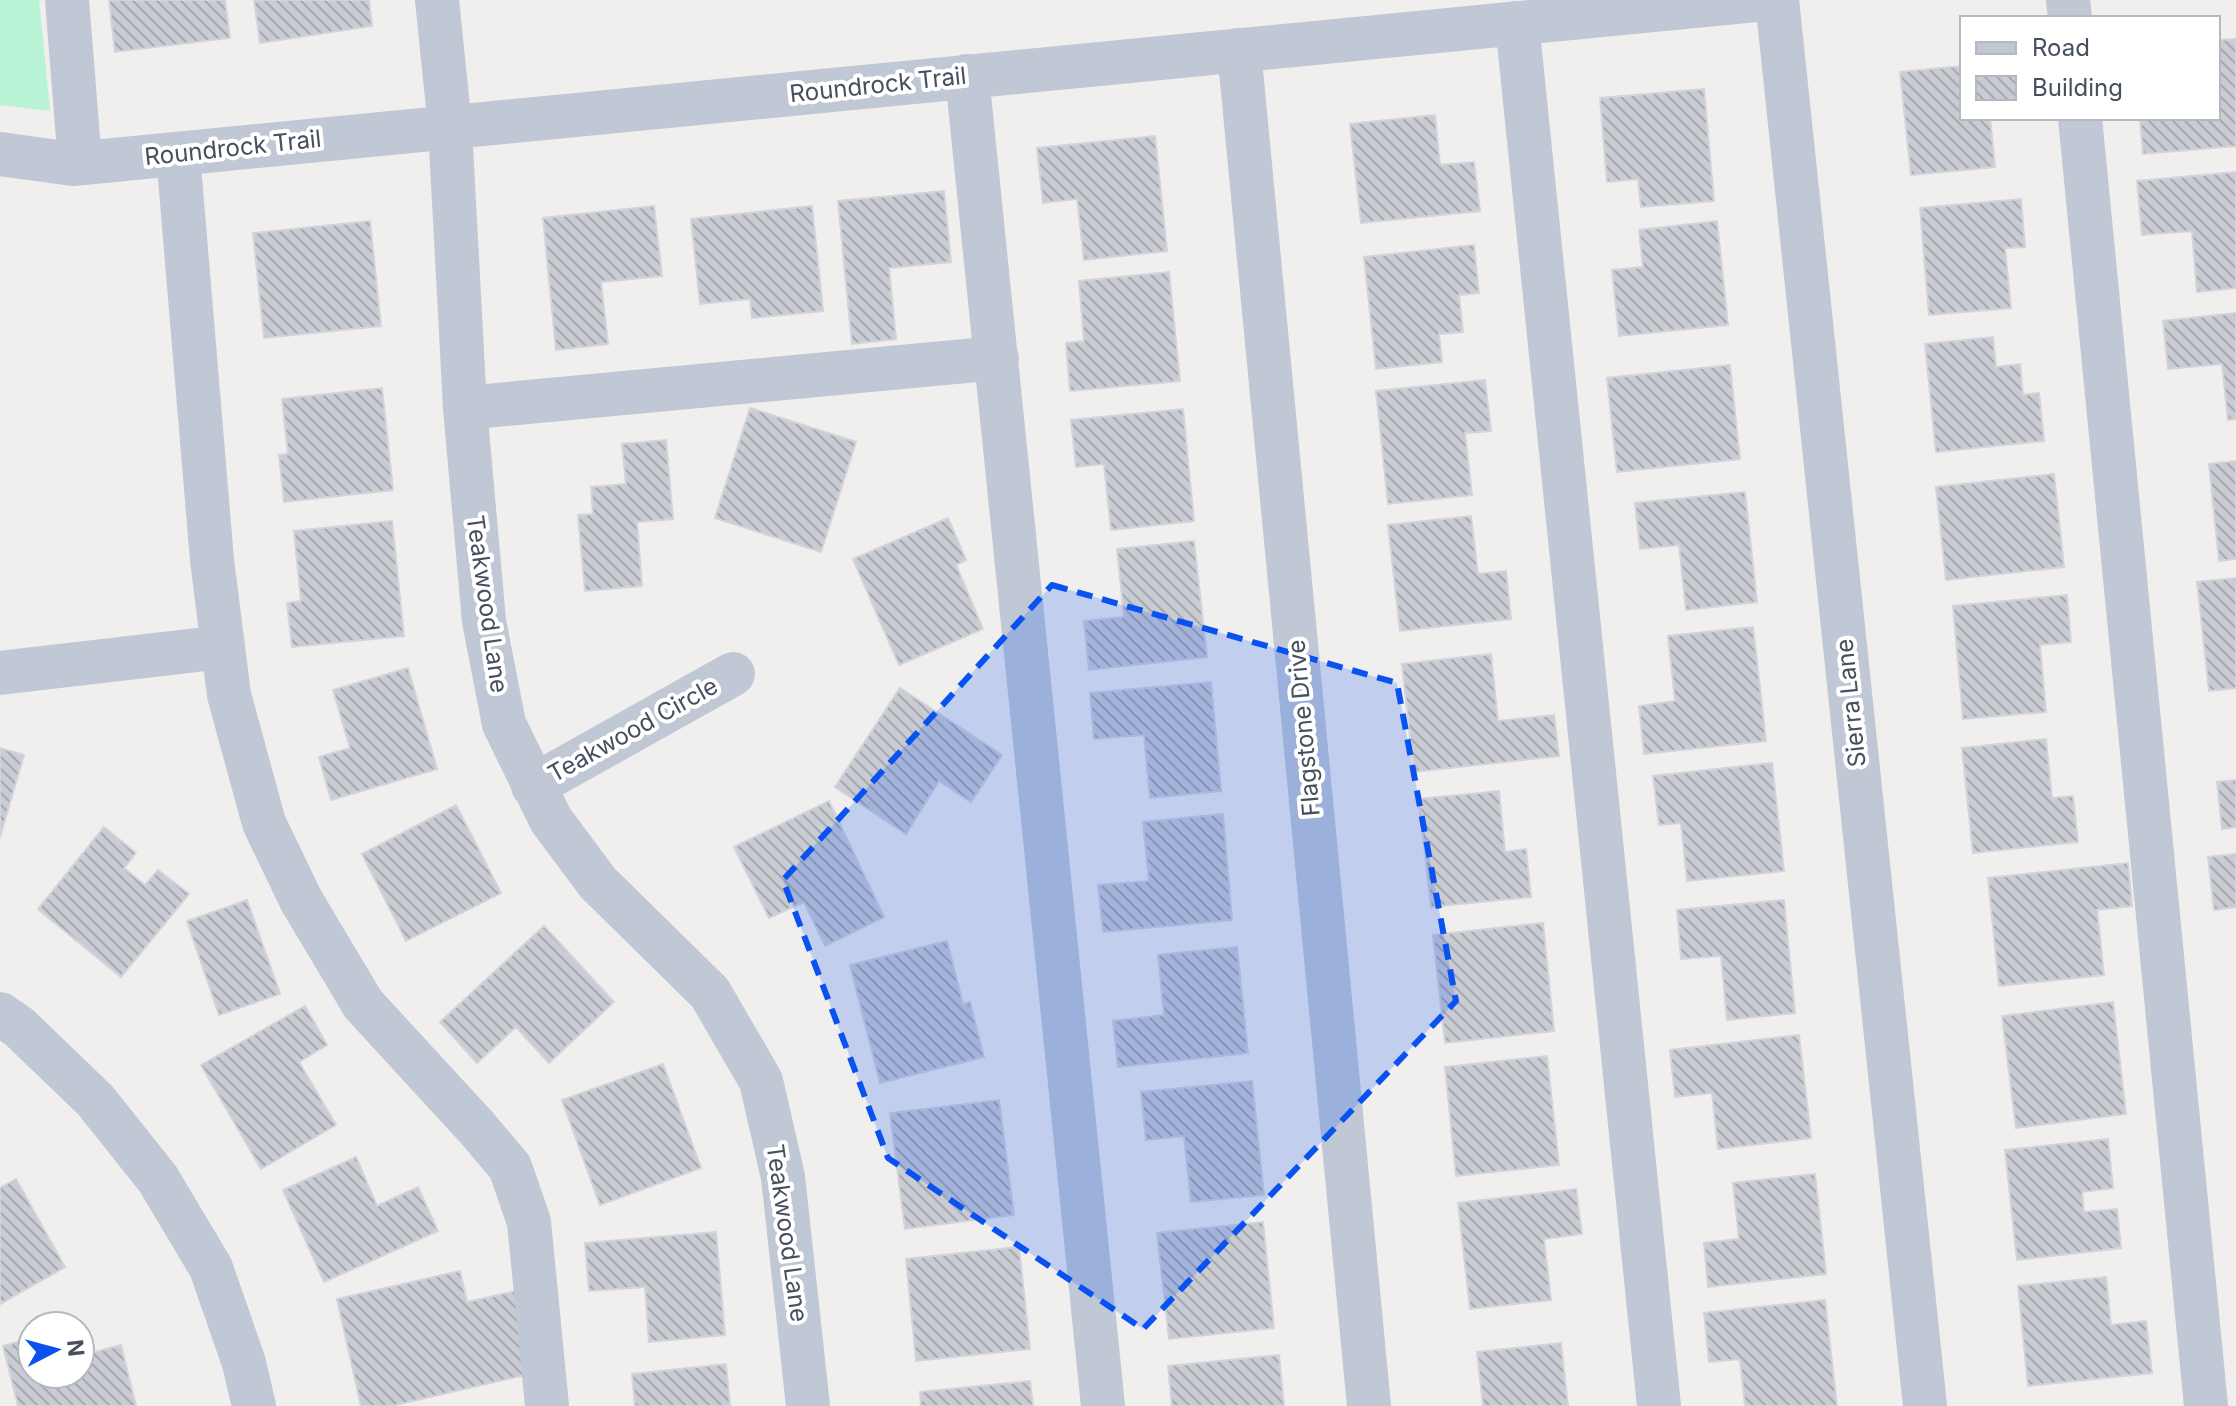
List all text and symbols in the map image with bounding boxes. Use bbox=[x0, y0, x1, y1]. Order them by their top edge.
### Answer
legend bbox=[1960, 16, 2220, 120]
text: Road bbox=[2032, 33, 2090, 62]
street label: Roundrock Trail bbox=[788, 61, 968, 108]
text: Building bbox=[2032, 73, 2123, 102]
street label: Roundrock Trail bbox=[143, 124, 323, 171]
street label: Teakwood Lane bbox=[461, 513, 514, 695]
street label: Sierra Lane bbox=[1829, 637, 1872, 769]
street label: Flagstone Drive bbox=[1281, 638, 1326, 818]
street label: Teakwood Circle bbox=[543, 671, 723, 788]
street label: Teakwood Lane bbox=[761, 1142, 814, 1324]
north arrow bbox=[16, 1310, 96, 1390]
text: N bbox=[62, 1338, 90, 1358]

